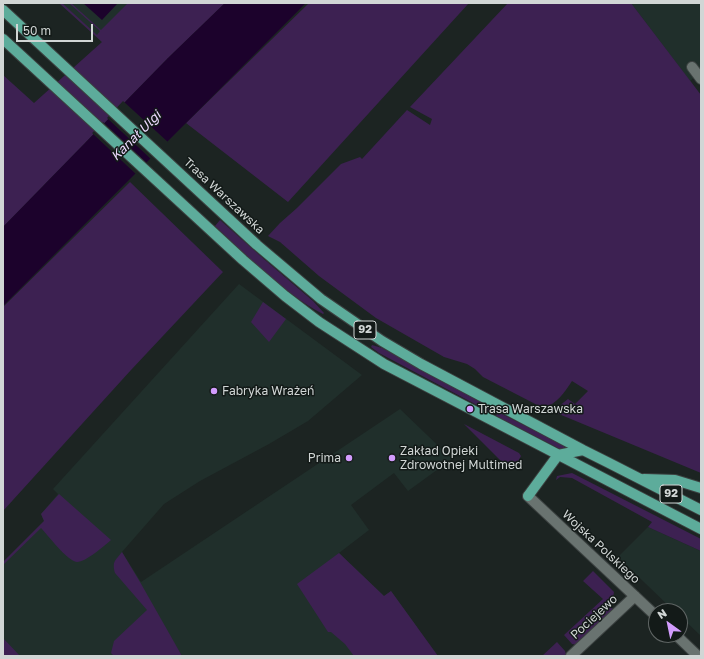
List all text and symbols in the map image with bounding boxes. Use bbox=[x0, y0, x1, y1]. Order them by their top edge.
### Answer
scale bar bbox=[18, 16, 95, 42]
text: 50 m bbox=[23, 23, 51, 38]
water label: Kanał Ulgi bbox=[108, 108, 164, 164]
street label: Trasa Warszawska bbox=[181, 155, 267, 237]
road number: 92 bbox=[354, 321, 376, 339]
place label: Fabryka Wrażeń bbox=[222, 384, 314, 398]
marker: Fabryka Wrażeń bbox=[209, 386, 219, 396]
place label: Trasa Warszawska bbox=[478, 402, 583, 416]
marker: Trasa Warszawska bbox=[465, 404, 475, 414]
place label: Zakład Opieki Zdrowotnej Multimed bbox=[400, 444, 522, 472]
place label: Prima bbox=[308, 451, 341, 465]
marker: Prima bbox=[344, 453, 354, 463]
marker: Zakład Opieki Zdrowotnej Multimed bbox=[387, 453, 397, 463]
road number: 92 bbox=[660, 485, 682, 503]
street label: Wojska Polskiego bbox=[559, 507, 643, 587]
street label: Pociejewo bbox=[568, 592, 620, 642]
north arrow bbox=[648, 603, 688, 643]
text: N bbox=[655, 606, 669, 621]

